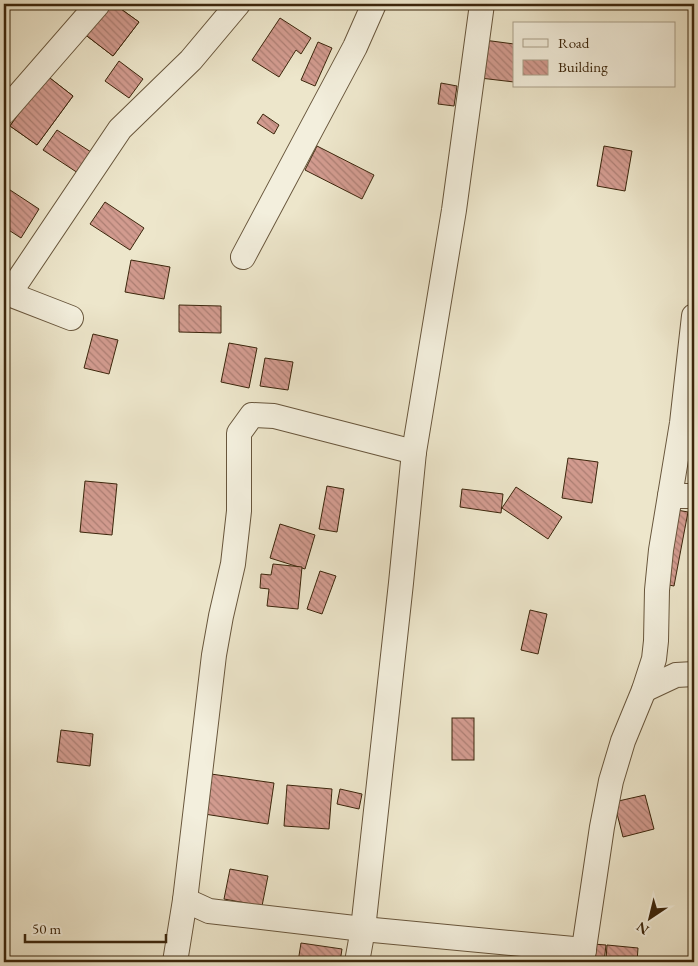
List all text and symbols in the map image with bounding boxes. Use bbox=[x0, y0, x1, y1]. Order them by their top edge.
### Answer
legend bbox=[513, 22, 676, 88]
text: Road bbox=[558, 33, 590, 52]
text: Building bbox=[558, 57, 608, 76]
north arrow bbox=[626, 894, 676, 944]
scale bar bbox=[25, 911, 166, 943]
text: N bbox=[632, 918, 652, 939]
text: 50 m bbox=[32, 919, 61, 938]

